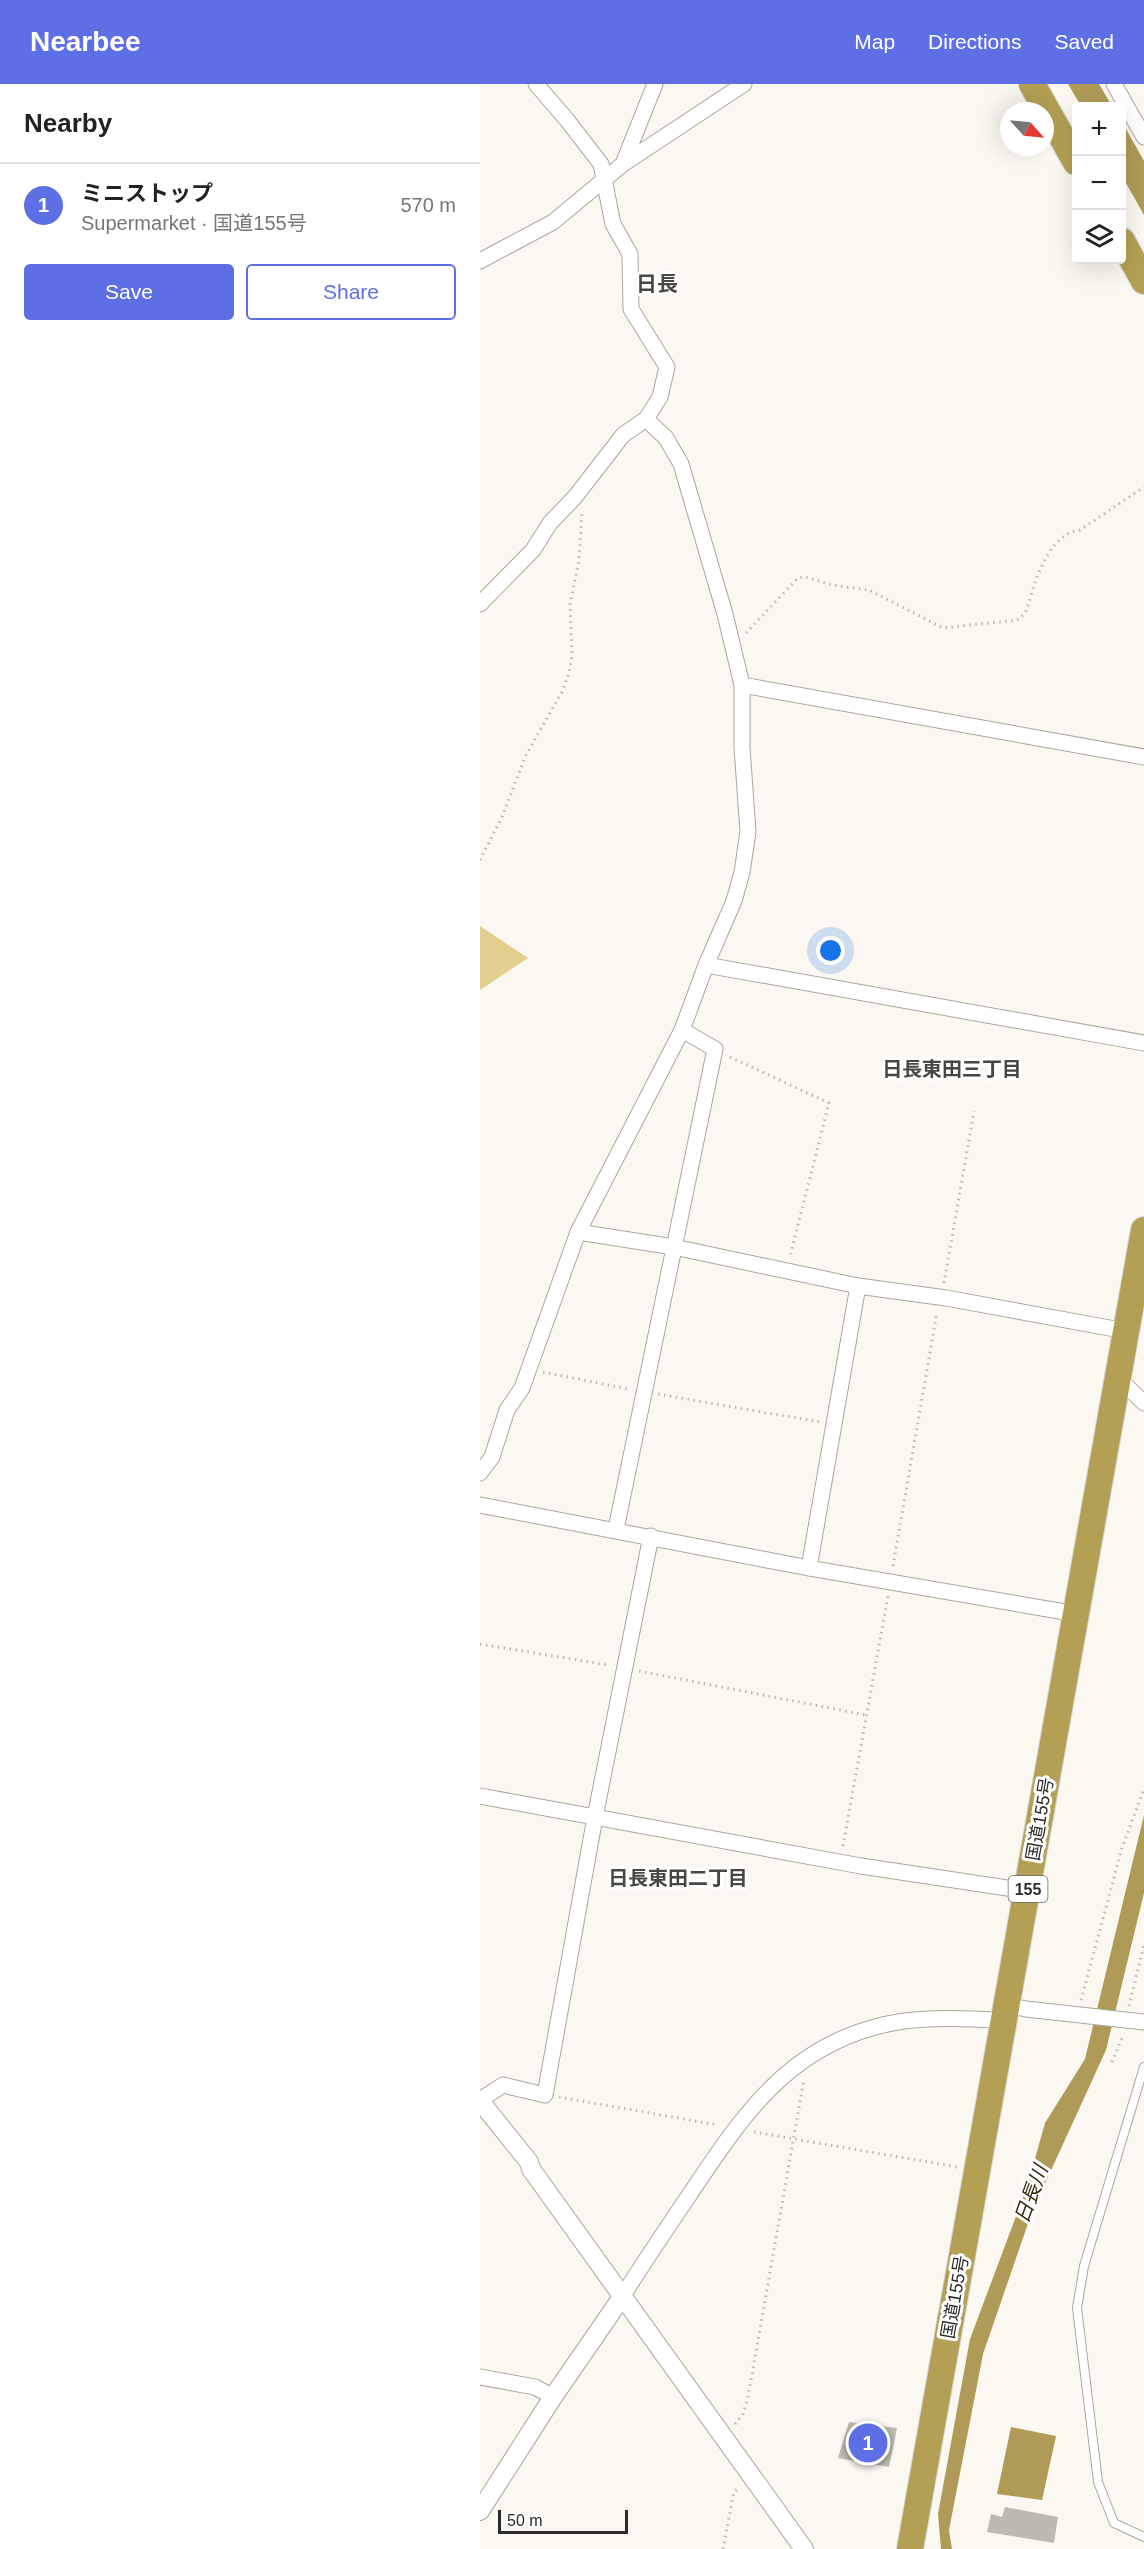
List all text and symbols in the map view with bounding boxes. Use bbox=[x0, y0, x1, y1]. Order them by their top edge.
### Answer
text: Nearbee bbox=[30, 26, 141, 57]
text: Map bbox=[854, 30, 895, 53]
text: Directions bbox=[928, 30, 1021, 53]
text: Saved bbox=[1054, 30, 1114, 53]
north arrow bbox=[1000, 102, 1054, 156]
map controls bbox=[1072, 102, 1126, 264]
button: + bbox=[1072, 102, 1126, 156]
text: Nearby bbox=[24, 108, 112, 138]
button: − bbox=[1072, 156, 1126, 210]
text: ミニストップ bbox=[81, 181, 213, 206]
text: 1 bbox=[38, 194, 49, 216]
text: 570 m bbox=[400, 194, 456, 216]
button: layers bbox=[1072, 210, 1126, 264]
text: Supermarket · 国道155号 bbox=[81, 212, 307, 234]
button: Save bbox=[24, 264, 234, 320]
button: Share bbox=[246, 264, 456, 320]
district label: 日長 bbox=[636, 272, 678, 295]
your location bbox=[816, 936, 845, 965]
district label: 日長東田三丁目 bbox=[882, 1058, 1022, 1080]
street label: 国道155号 bbox=[1023, 1776, 1057, 1862]
district label: 日長東田二丁目 bbox=[608, 1867, 748, 1889]
road number: 155 bbox=[1008, 1876, 1048, 1902]
water label: 日長川 bbox=[1010, 2160, 1052, 2226]
street label: 国道155号 bbox=[938, 2254, 972, 2340]
pin: 1 bbox=[848, 2420, 888, 2466]
scale bar bbox=[498, 2507, 628, 2534]
text: 50 m bbox=[507, 2512, 543, 2529]

